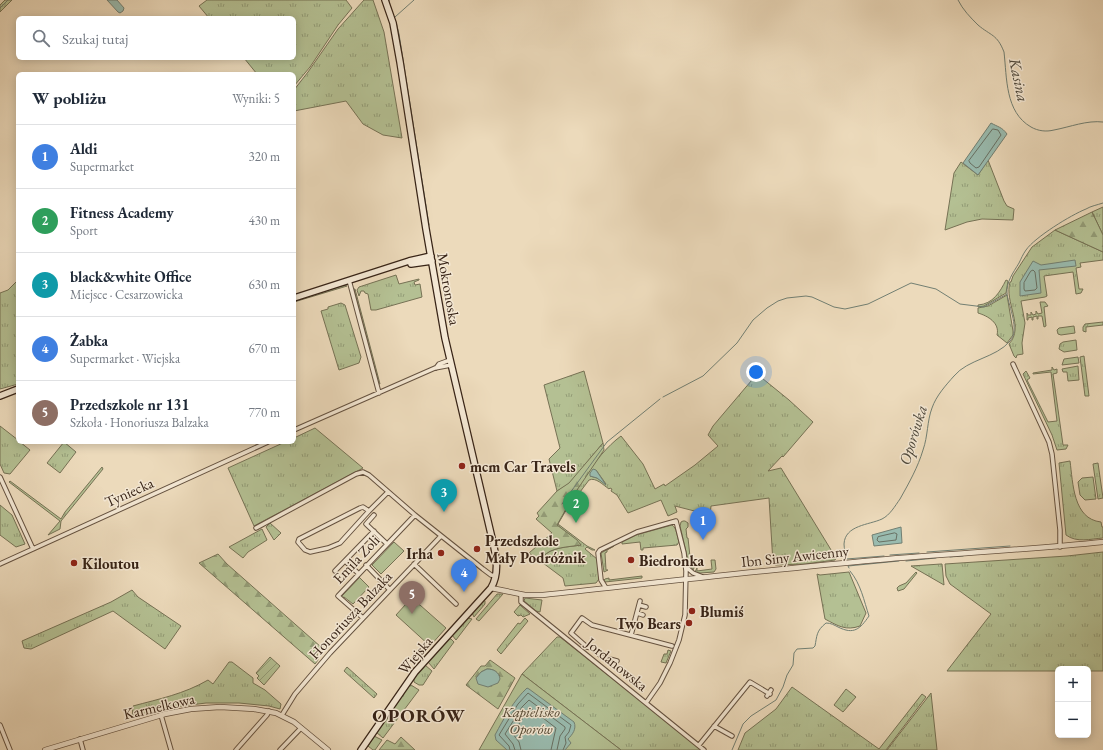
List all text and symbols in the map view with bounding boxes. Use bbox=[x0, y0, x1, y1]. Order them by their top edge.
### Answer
search box bbox=[16, 16, 296, 60]
icon: search bbox=[30, 27, 52, 49]
text: Szukaj tutaj bbox=[62, 29, 128, 48]
water label: Kasina bbox=[1004, 55, 1034, 104]
text: W pobliżu bbox=[32, 87, 106, 109]
text: Wyniki: 5 bbox=[232, 90, 280, 107]
text: Aldi bbox=[70, 139, 98, 158]
text: 1 bbox=[42, 148, 48, 165]
text: 320 m bbox=[249, 148, 280, 165]
text: Supermarket bbox=[70, 158, 134, 175]
text: Fitness Academy bbox=[70, 203, 174, 222]
text: 2 bbox=[42, 212, 48, 229]
text: 430 m bbox=[249, 212, 280, 229]
text: Sport bbox=[70, 222, 98, 239]
street label: Mokronoska bbox=[433, 251, 465, 327]
text: black&white Office bbox=[70, 267, 191, 286]
text: 3 bbox=[42, 276, 48, 293]
text: 630 m bbox=[249, 276, 280, 293]
text: Miejsce · Cesarzowicka bbox=[70, 286, 183, 303]
text: Żabka bbox=[70, 331, 108, 350]
text: 4 bbox=[42, 340, 48, 357]
text: 670 m bbox=[249, 340, 280, 357]
text: Supermarket · Wiejska bbox=[70, 350, 180, 367]
your location bbox=[746, 362, 766, 382]
text: Przedszkole nr 131 bbox=[70, 395, 189, 414]
water label: Oporówka bbox=[894, 403, 932, 467]
text: 5 bbox=[42, 404, 48, 421]
text: 770 m bbox=[249, 404, 280, 421]
text: Szkoła · Honoriusza Balzaka bbox=[70, 414, 209, 431]
place label: mcm Car Travels bbox=[470, 457, 576, 476]
marker: mcm Car Travels bbox=[457, 461, 467, 471]
street label: Tyniecka bbox=[102, 473, 156, 511]
pin: 3 bbox=[431, 479, 457, 512]
pin: 2 bbox=[563, 490, 589, 523]
pin: 1 bbox=[690, 507, 716, 540]
street label: Emila Zoli bbox=[329, 530, 384, 587]
place label: Przedszkole Mały Podróżnik bbox=[485, 531, 586, 567]
street label: Ibn Siny Awicenny bbox=[740, 541, 850, 571]
place label: Irha bbox=[406, 544, 433, 563]
marker: Przedszkole Mały Podróżnik bbox=[472, 544, 482, 554]
marker: Irha bbox=[436, 548, 446, 558]
place label: Biedronka bbox=[639, 551, 705, 570]
place label: Kiloutou bbox=[82, 554, 140, 573]
marker: Biedronka bbox=[626, 555, 636, 565]
marker: Kiloutou bbox=[69, 558, 79, 568]
pin: 4 bbox=[451, 559, 477, 592]
street label: Honoriusza Balzaka bbox=[304, 567, 396, 663]
pin: 5 bbox=[399, 581, 425, 614]
place label: Blumiś bbox=[700, 602, 744, 621]
marker: Blumiś bbox=[687, 606, 697, 616]
place label: Two Bears bbox=[616, 614, 681, 633]
marker: Two Bears bbox=[684, 618, 694, 628]
street label: Wiejska bbox=[394, 632, 436, 678]
street label: Jordanowska bbox=[581, 632, 652, 695]
map controls bbox=[1055, 666, 1091, 738]
button: + bbox=[1055, 666, 1091, 702]
street label: Karmelkowa bbox=[121, 689, 197, 723]
park label: Kąpielisko Oporów bbox=[501, 702, 560, 738]
button: − bbox=[1055, 702, 1091, 738]
district label: OPORÓW bbox=[372, 703, 466, 728]

